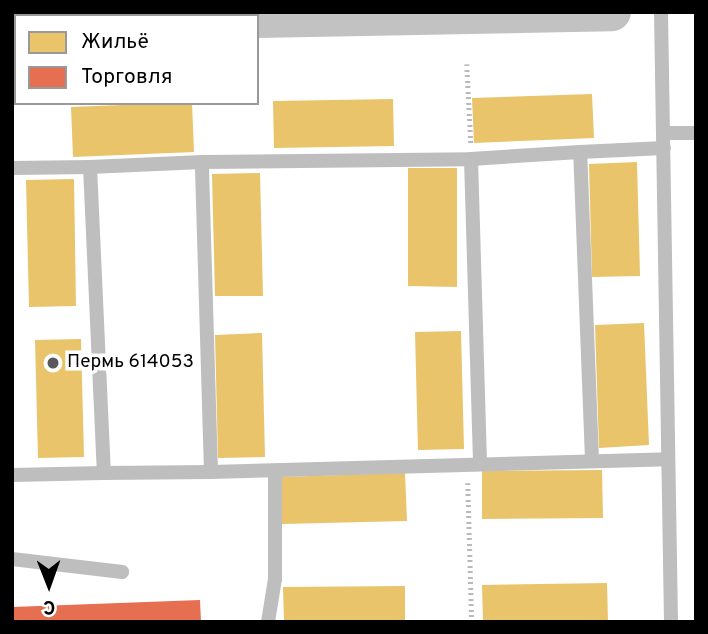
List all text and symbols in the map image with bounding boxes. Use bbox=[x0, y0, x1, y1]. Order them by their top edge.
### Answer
legend bbox=[14, 14, 259, 105]
text: Жильё bbox=[81, 29, 149, 56]
text: Торговля bbox=[81, 64, 172, 91]
place label: Пермь 614053 bbox=[67, 352, 194, 374]
marker: Пермь 614053 bbox=[45, 355, 61, 371]
north arrow bbox=[14, 550, 84, 620]
text: С bbox=[43, 594, 56, 618]

